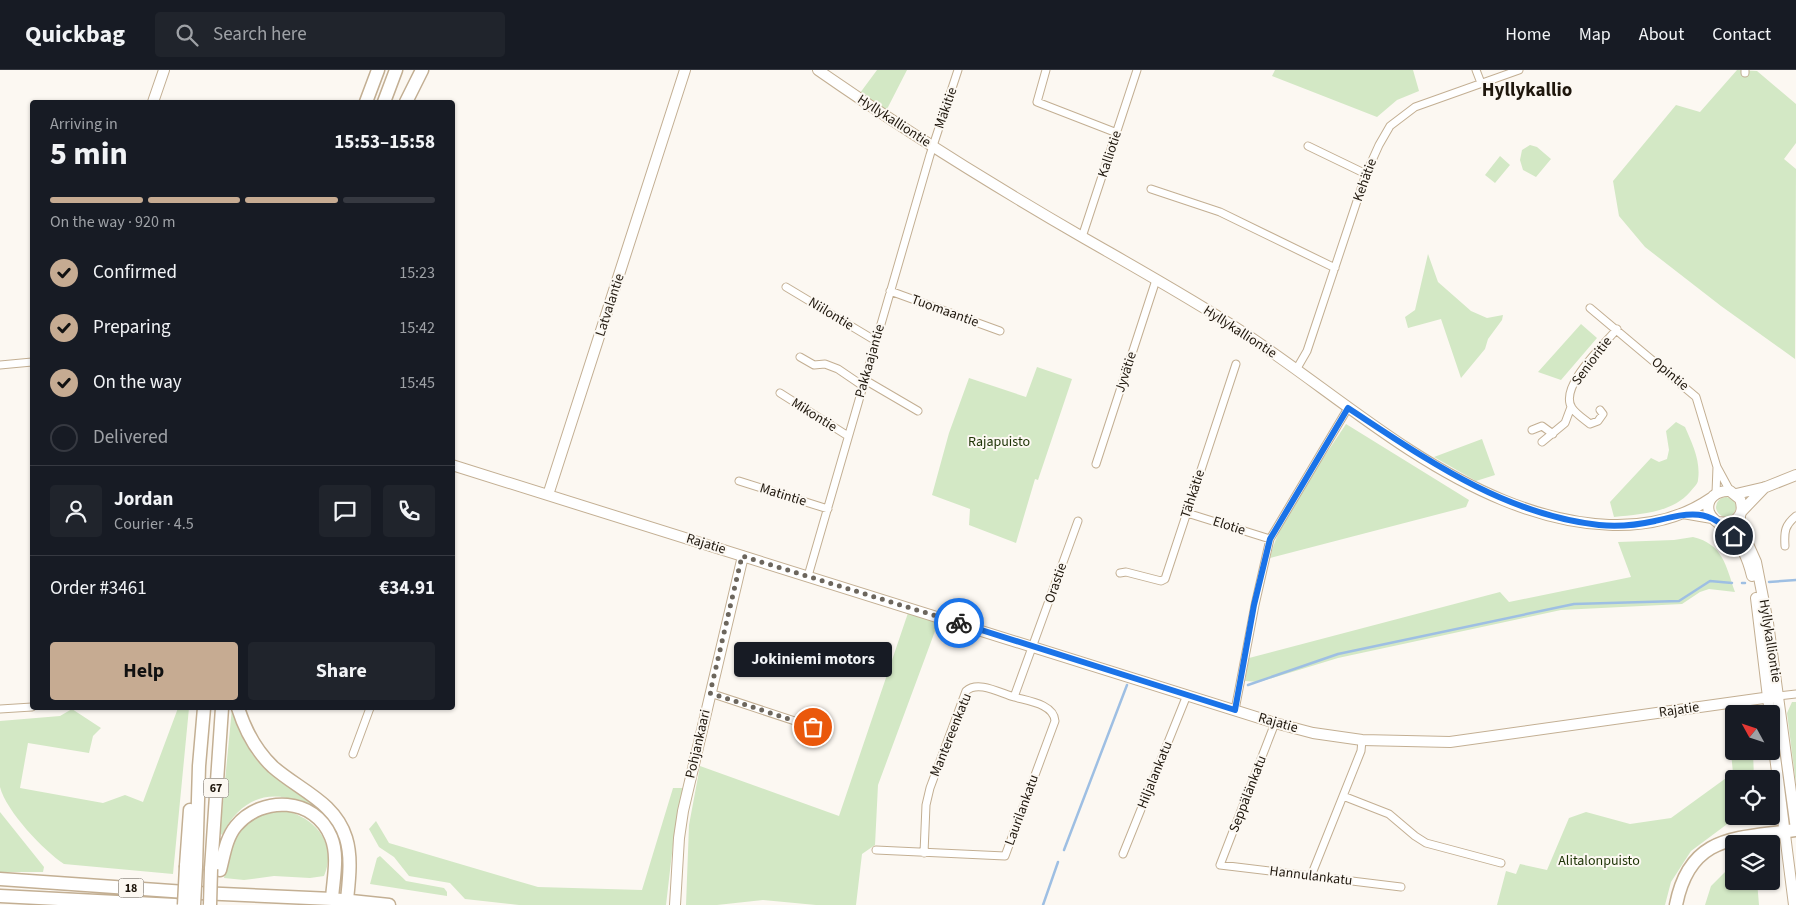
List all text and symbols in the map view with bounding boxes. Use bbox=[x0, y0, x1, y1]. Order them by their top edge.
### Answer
search box bbox=[155, 12, 505, 57]
text: Quickbag bbox=[25, 17, 125, 52]
icon: search bbox=[173, 21, 201, 49]
text: Search here bbox=[213, 21, 307, 48]
text: Home bbox=[1505, 22, 1551, 47]
text: Map bbox=[1579, 22, 1611, 47]
text: About bbox=[1639, 22, 1684, 47]
text: Contact bbox=[1712, 22, 1771, 47]
district label: Hyllykallio bbox=[1482, 77, 1572, 104]
street label: Mäkitie bbox=[930, 84, 962, 131]
street label: Hyllykalliontie bbox=[853, 90, 935, 152]
text: Arriving in bbox=[50, 113, 118, 135]
street label: Kalliotie bbox=[1093, 128, 1127, 180]
text: 15:53–15:58 bbox=[334, 129, 435, 156]
text: 5 min bbox=[50, 131, 128, 177]
street label: Kehätie bbox=[1348, 156, 1382, 204]
text: On the way · 920 m bbox=[50, 211, 175, 233]
icon: check bbox=[50, 259, 78, 287]
text: Confirmed bbox=[93, 259, 177, 286]
text: 15:23 bbox=[399, 262, 435, 284]
street label: Latvalantie bbox=[590, 271, 630, 339]
street label: Tuomaantie bbox=[908, 290, 982, 332]
street label: Niilontie bbox=[804, 293, 858, 335]
street label: Hyllykalliontie bbox=[1199, 301, 1281, 363]
icon: check bbox=[50, 314, 78, 342]
text: Preparing bbox=[93, 314, 171, 341]
text: 15:42 bbox=[399, 317, 435, 339]
street label: Pakkaajantie bbox=[850, 322, 890, 400]
street label: Senioritie bbox=[1567, 332, 1617, 390]
street label: Jyvätie bbox=[1110, 349, 1142, 395]
street label: Opintie bbox=[1647, 352, 1693, 396]
icon: check bbox=[50, 369, 78, 397]
text: On the way bbox=[93, 369, 182, 396]
text: 15:45 bbox=[399, 372, 435, 394]
street label: Mikontie bbox=[787, 393, 841, 437]
text: Delivered bbox=[93, 424, 168, 451]
park label: Rajapuisto bbox=[968, 432, 1030, 452]
street label: Tähkätie bbox=[1176, 467, 1210, 521]
street label: Matintie bbox=[757, 478, 809, 512]
button: person bbox=[50, 485, 102, 537]
button: chat bbox=[319, 485, 371, 537]
button: phone bbox=[383, 485, 435, 537]
text: Jordan bbox=[114, 486, 173, 513]
street label: Elotie bbox=[1210, 511, 1248, 541]
text: Courier · 4.5 bbox=[114, 513, 194, 535]
pin bbox=[1713, 515, 1755, 557]
icon: home bbox=[1720, 522, 1748, 550]
street label: Rajatie bbox=[684, 529, 728, 559]
street label: Orastie bbox=[1040, 560, 1072, 606]
text: Order #3461 bbox=[50, 575, 147, 602]
text: €34.91 bbox=[379, 575, 435, 602]
courier bbox=[934, 598, 984, 648]
street label: Hyllykalliontie bbox=[1754, 598, 1786, 684]
icon: bike bbox=[945, 609, 973, 637]
button: Help bbox=[50, 642, 238, 700]
button: Share bbox=[248, 642, 435, 700]
callout: Jokiniemi motors bbox=[734, 642, 892, 677]
text: Jokiniemi motors bbox=[751, 648, 875, 670]
street label: Mantereenkatu bbox=[925, 690, 977, 780]
street label: Rajatie bbox=[1658, 697, 1700, 723]
north arrow bbox=[1725, 705, 1780, 760]
map controls bbox=[1725, 705, 1780, 890]
pin bbox=[792, 706, 834, 748]
street label: Pohjankaari bbox=[680, 708, 716, 780]
street label: Rajatie bbox=[1256, 708, 1300, 738]
icon: bag bbox=[799, 713, 827, 741]
street label: Hiljalankatu bbox=[1132, 738, 1178, 812]
street label: Seppälänkatu bbox=[1224, 753, 1272, 835]
button: locate bbox=[1725, 770, 1780, 825]
street label: Laurilankatu bbox=[1000, 772, 1044, 848]
road number: 67 bbox=[204, 778, 228, 798]
button: layers bbox=[1725, 835, 1780, 890]
park label: Alitalonpuisto bbox=[1558, 851, 1640, 871]
street label: Hannulankatu bbox=[1268, 861, 1354, 891]
road number: 18 bbox=[118, 878, 144, 898]

